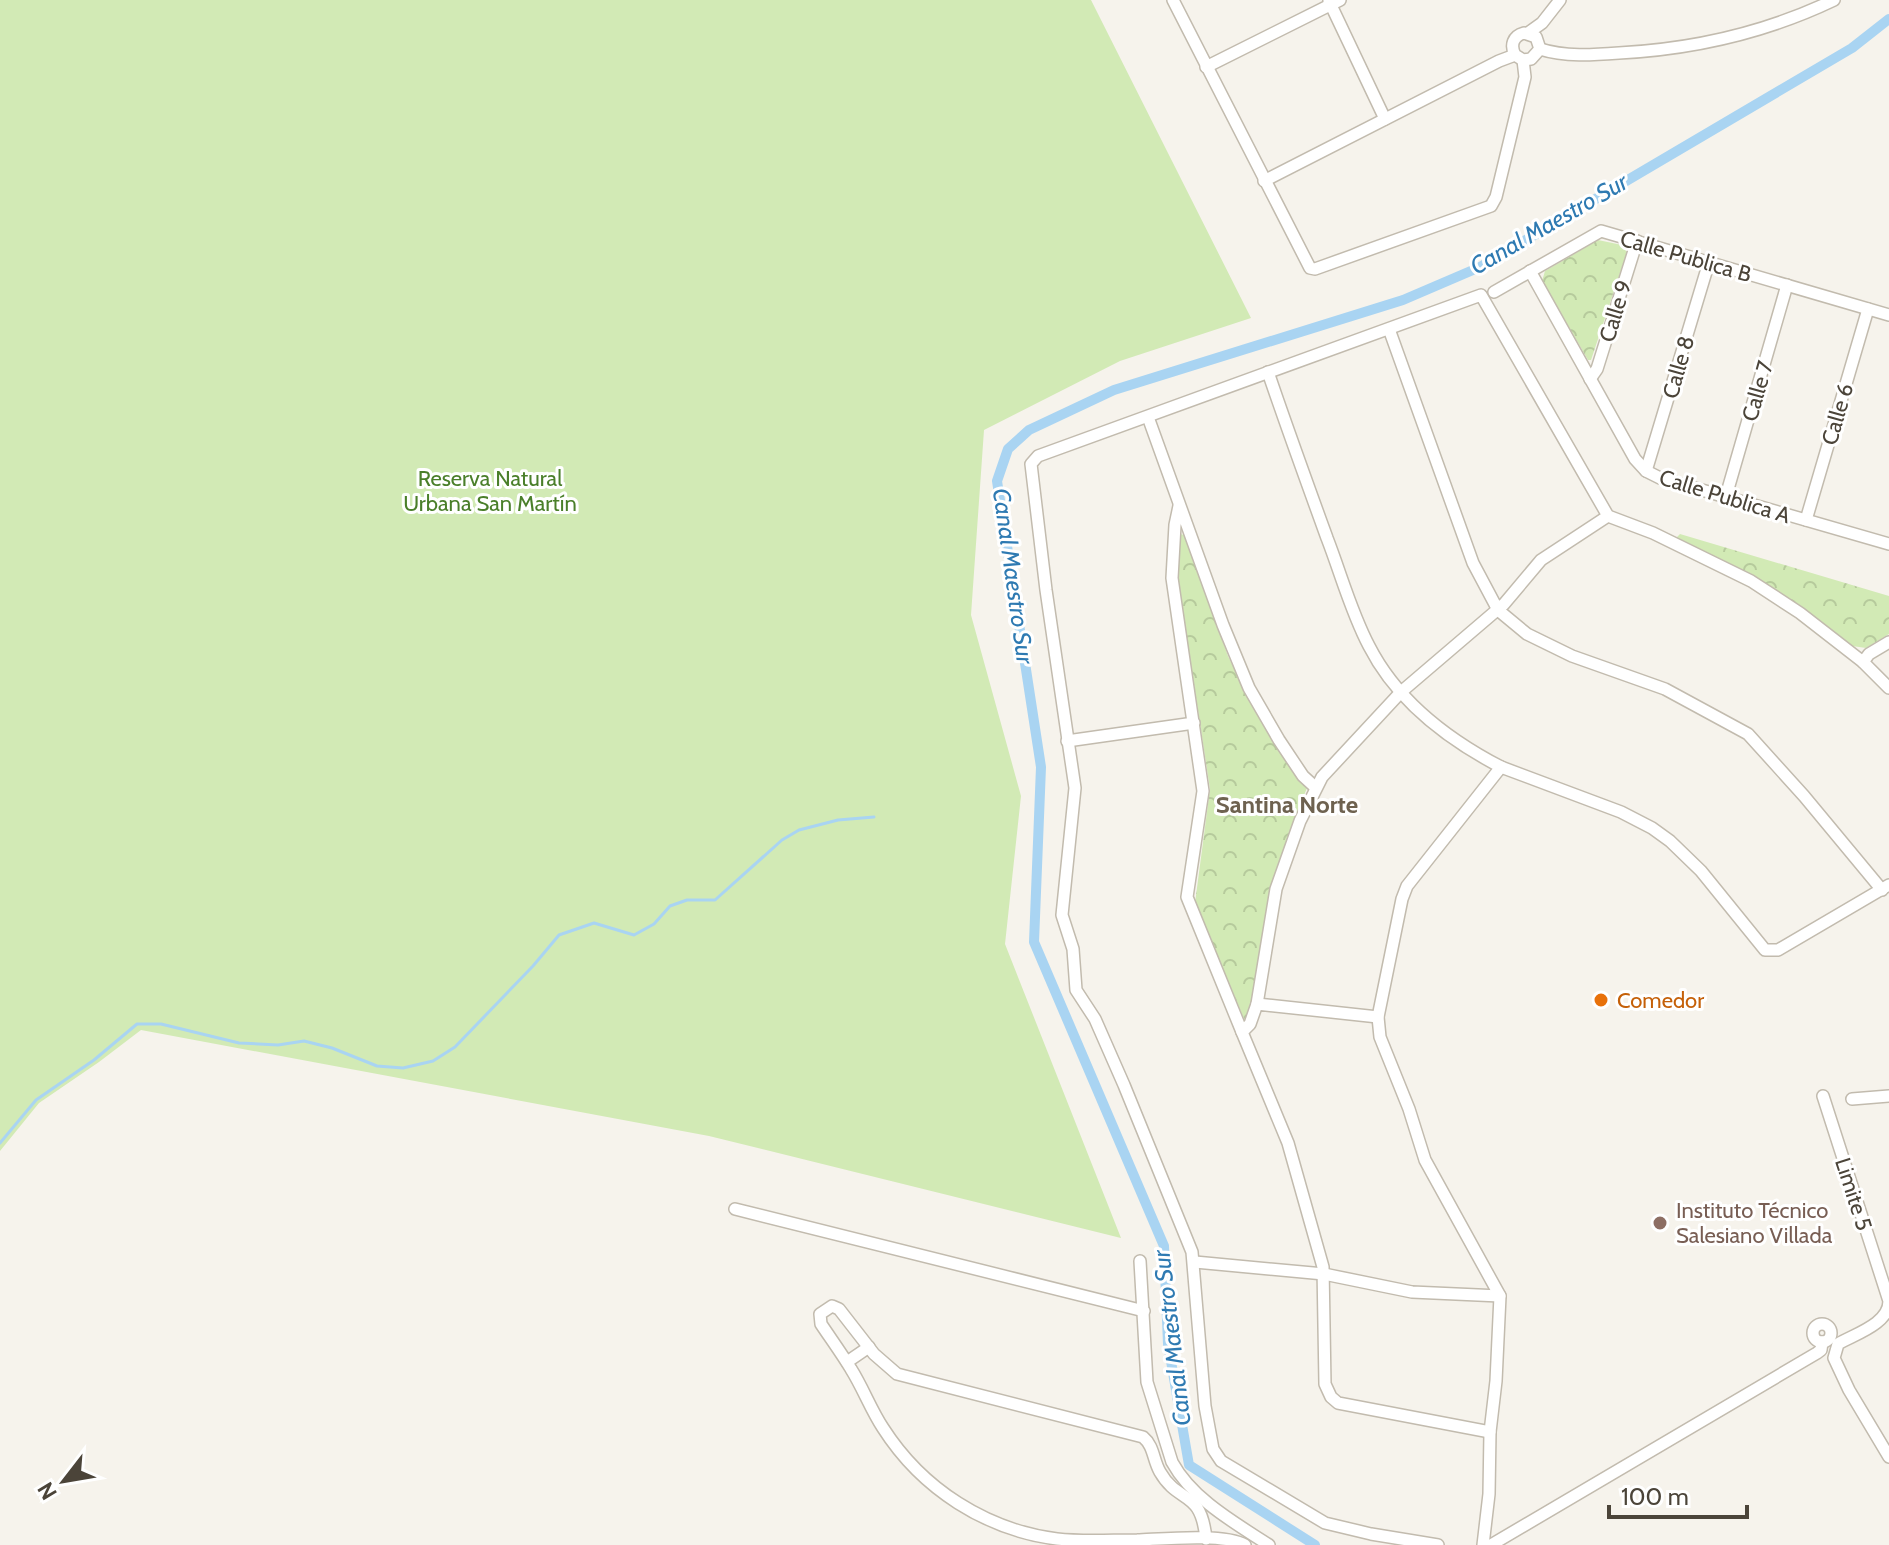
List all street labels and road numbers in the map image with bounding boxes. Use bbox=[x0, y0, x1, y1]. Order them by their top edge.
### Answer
street label: Calle Publica B bbox=[1617, 225, 1755, 288]
street label: Calle 9 bbox=[1593, 277, 1638, 345]
street label: Calle 8 bbox=[1657, 333, 1700, 402]
street label: Calle 7 bbox=[1736, 358, 1779, 425]
street label: Calle 6 bbox=[1816, 380, 1859, 448]
street label: Calle Publica A bbox=[1656, 464, 1794, 529]
street label: Limite 5 bbox=[1829, 1154, 1878, 1234]

